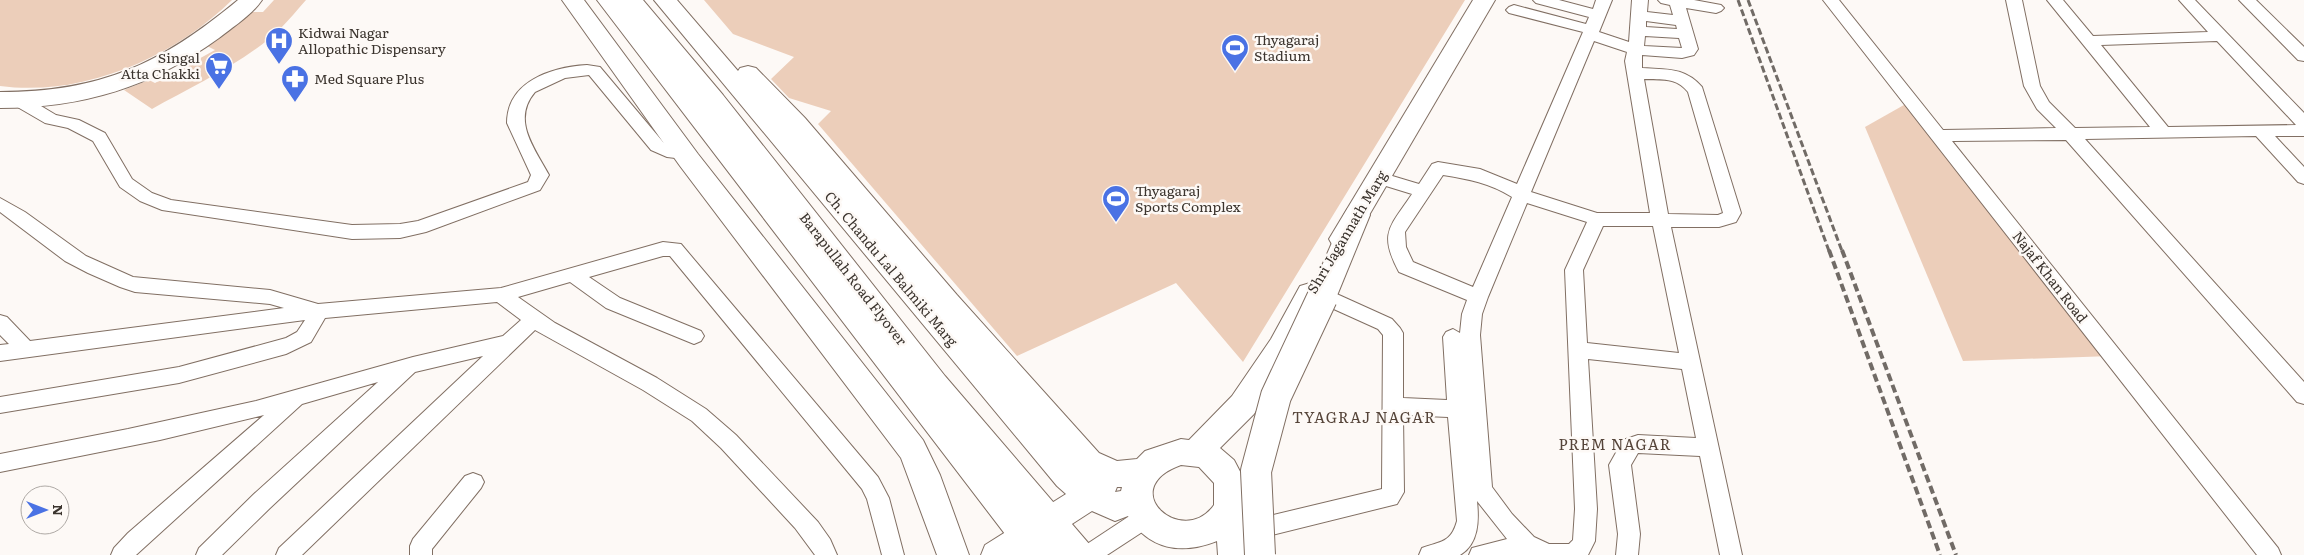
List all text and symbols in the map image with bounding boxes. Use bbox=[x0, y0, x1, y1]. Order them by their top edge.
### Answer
place label: Kidwai Nagar Allopathic Dispensary bbox=[298, 22, 447, 58]
hospital icon: Kidwai Nagar Allopathic Dispensary bbox=[264, 26, 294, 65]
place label: Thyagaraj Stadium bbox=[1254, 29, 1319, 65]
sports icon: Thyagaraj Stadium bbox=[1220, 33, 1250, 72]
place label: Singal Atta Chakki bbox=[121, 47, 200, 83]
supermarket icon: Singal Atta Chakki bbox=[204, 51, 234, 90]
pharmacy icon: Med Square Plus bbox=[280, 64, 310, 103]
place label: Med Square Plus bbox=[314, 68, 424, 88]
street label: Shri Jagannath Marg bbox=[1301, 166, 1391, 297]
place label: Thyagaraj Sports Complex bbox=[1135, 180, 1241, 216]
sports icon: Thyagaraj Sports Complex bbox=[1101, 184, 1131, 223]
street label: Ch. Chandu Lal Balmiki Marg bbox=[821, 186, 963, 350]
street label: Barapullah Road Flyover bbox=[795, 208, 912, 349]
street label: Najaf Khan Road bbox=[2009, 226, 2093, 327]
district label: TYAGRAJ NAGAR bbox=[1292, 405, 1436, 428]
district label: PREM NAGAR bbox=[1558, 432, 1672, 455]
north arrow bbox=[20, 485, 70, 535]
text: N bbox=[49, 504, 69, 516]

